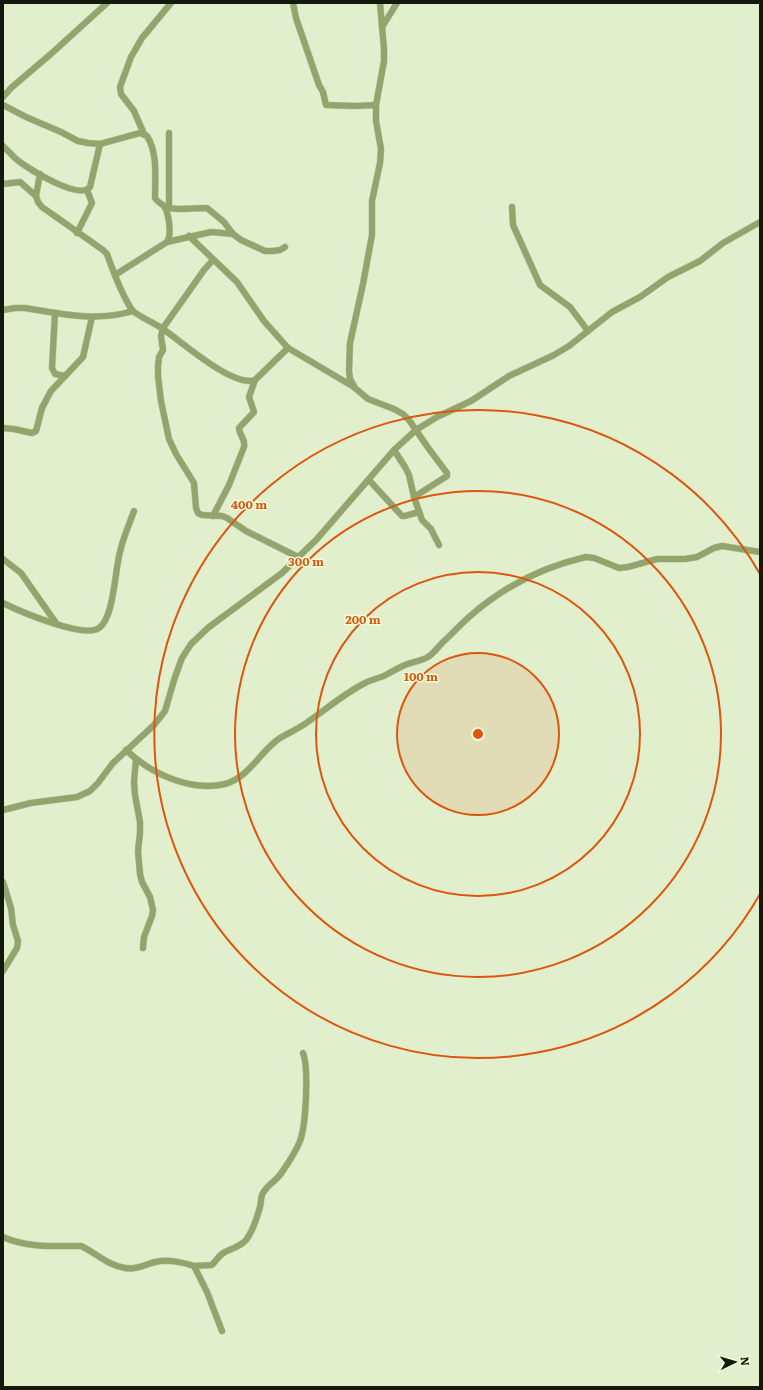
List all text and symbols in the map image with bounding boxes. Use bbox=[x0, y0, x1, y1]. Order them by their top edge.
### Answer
text: 400 m bbox=[231, 495, 267, 513]
text: 300 m bbox=[288, 552, 324, 570]
text: 200 m bbox=[345, 610, 381, 628]
text: 100 m bbox=[404, 667, 438, 685]
centre of rings bbox=[471, 727, 485, 741]
north arrow bbox=[715, 1342, 755, 1382]
text: N bbox=[738, 1356, 754, 1366]

